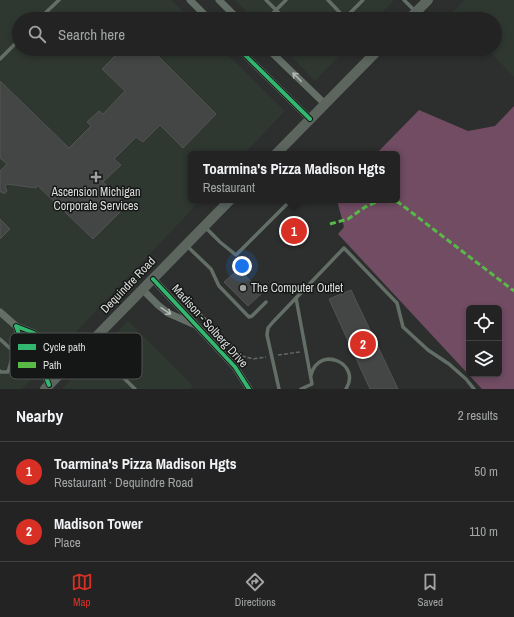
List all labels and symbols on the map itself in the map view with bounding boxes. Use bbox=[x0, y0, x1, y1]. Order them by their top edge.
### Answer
one-way arrow bbox=[292, 72, 302, 82]
marker: Ascension Michigan Corporate Services bbox=[90, 171, 102, 183]
place label: Ascension Michigan Corporate Services bbox=[50, 184, 141, 214]
pin: 1 bbox=[281, 216, 307, 246]
street label: Dequindre Road bbox=[97, 253, 159, 317]
your location bbox=[232, 256, 252, 276]
place label: The Computer Outlet bbox=[251, 280, 343, 296]
street label: Madison - Solberg Drive bbox=[168, 281, 252, 371]
marker: The Computer Outlet bbox=[238, 283, 248, 293]
one-way arrow bbox=[160, 307, 171, 315]
pin: 2 bbox=[350, 329, 376, 359]
legend bbox=[10, 333, 142, 379]
text: Cycle path bbox=[43, 340, 86, 354]
text: Path bbox=[43, 358, 62, 372]

